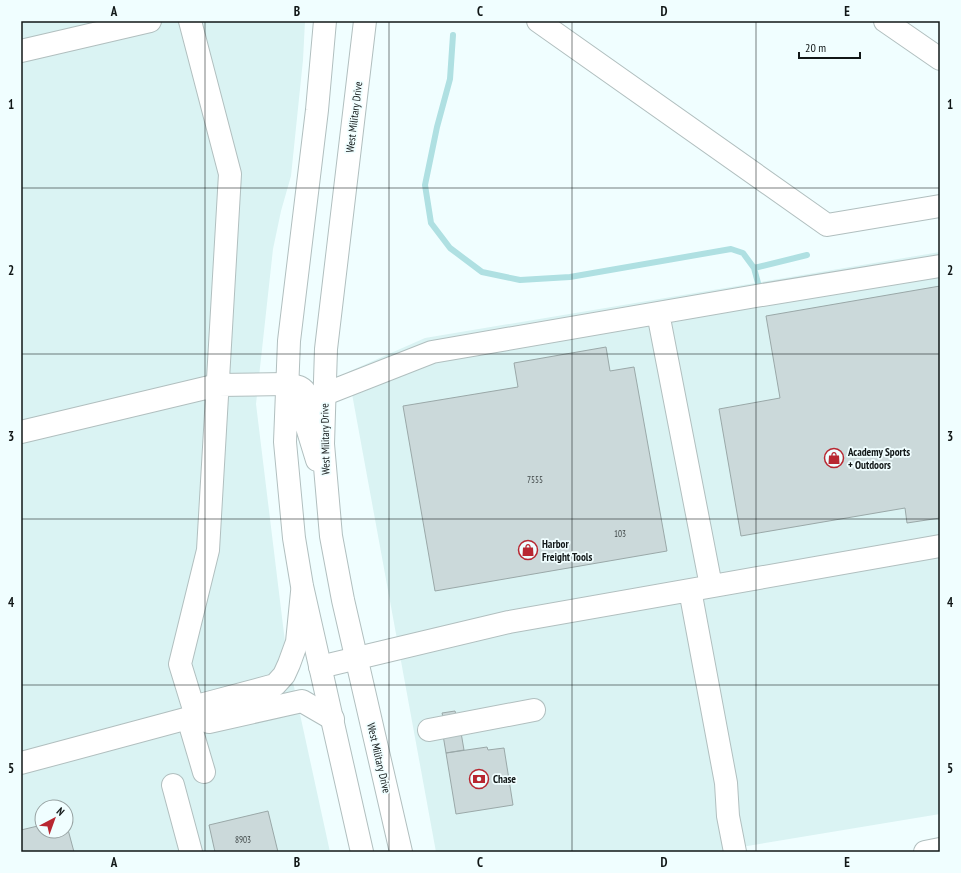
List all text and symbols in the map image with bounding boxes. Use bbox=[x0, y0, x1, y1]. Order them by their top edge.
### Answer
text: A bbox=[110, 3, 118, 20]
text: B bbox=[294, 3, 300, 20]
text: C bbox=[477, 3, 483, 20]
text: D bbox=[661, 3, 668, 20]
text: E bbox=[844, 3, 850, 20]
scale bar bbox=[799, 34, 860, 60]
text: 20 m bbox=[805, 40, 826, 55]
street label: West Military Drive bbox=[343, 80, 365, 153]
text: 1 bbox=[8, 96, 14, 113]
text: 1 bbox=[947, 96, 953, 113]
text: 2 bbox=[8, 262, 14, 279]
text: 2 bbox=[947, 262, 953, 279]
street label: West Military Drive bbox=[317, 403, 333, 475]
text: 3 bbox=[8, 428, 14, 445]
text: 3 bbox=[947, 428, 953, 445]
place label: Academy Sports + Outdoors bbox=[847, 445, 910, 472]
shop icon: Academy Sports + Outdoors bbox=[823, 447, 845, 469]
house number: 7555 bbox=[527, 474, 543, 485]
house number: 103 bbox=[614, 528, 626, 539]
place label: Harbor Freight Tools bbox=[542, 537, 592, 564]
shop icon: Harbor Freight Tools bbox=[517, 539, 539, 561]
text: 4 bbox=[8, 594, 15, 611]
text: 4 bbox=[947, 594, 954, 611]
street label: West Military Drive bbox=[364, 722, 394, 795]
text: 5 bbox=[8, 760, 14, 777]
text: 5 bbox=[947, 760, 953, 777]
bank icon: Chase bbox=[468, 768, 490, 790]
place label: Chase bbox=[493, 772, 516, 786]
north arrow bbox=[34, 799, 74, 839]
text: N bbox=[54, 804, 67, 819]
house number: 8903 bbox=[235, 834, 251, 845]
text: A bbox=[110, 854, 118, 871]
text: B bbox=[294, 854, 300, 871]
text: C bbox=[477, 854, 483, 871]
text: D bbox=[661, 854, 668, 871]
text: E bbox=[844, 854, 850, 871]

